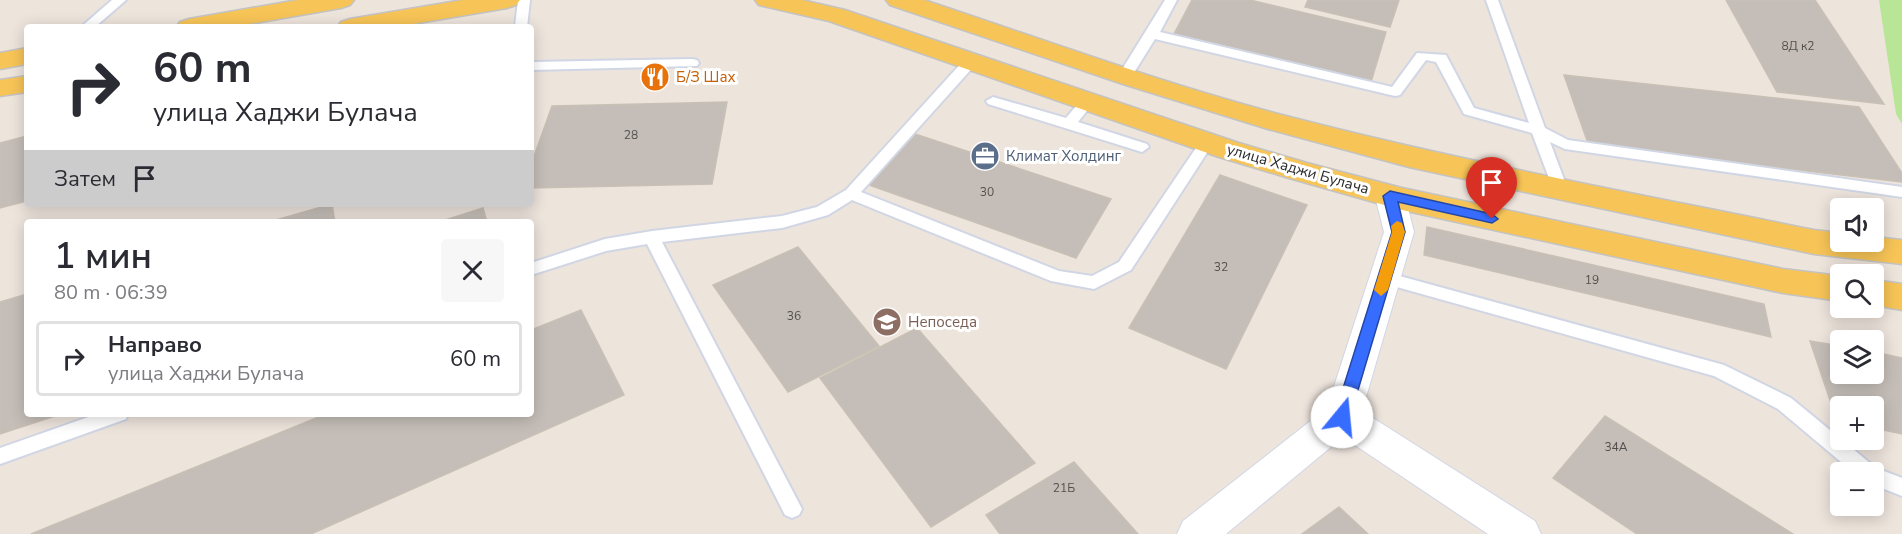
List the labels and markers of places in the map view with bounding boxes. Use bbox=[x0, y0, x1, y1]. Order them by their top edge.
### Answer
restaurant icon: Б/З Шах bbox=[639, 61, 671, 93]
place label: Б/З Шах bbox=[676, 67, 736, 87]
office icon: Климат Холдинг bbox=[969, 140, 1001, 172]
place label: Климат Холдинг bbox=[1006, 146, 1122, 166]
pin bbox=[1466, 157, 1517, 219]
school or university icon: Непоседа bbox=[871, 306, 903, 338]
place label: Непоседа bbox=[908, 312, 977, 332]

